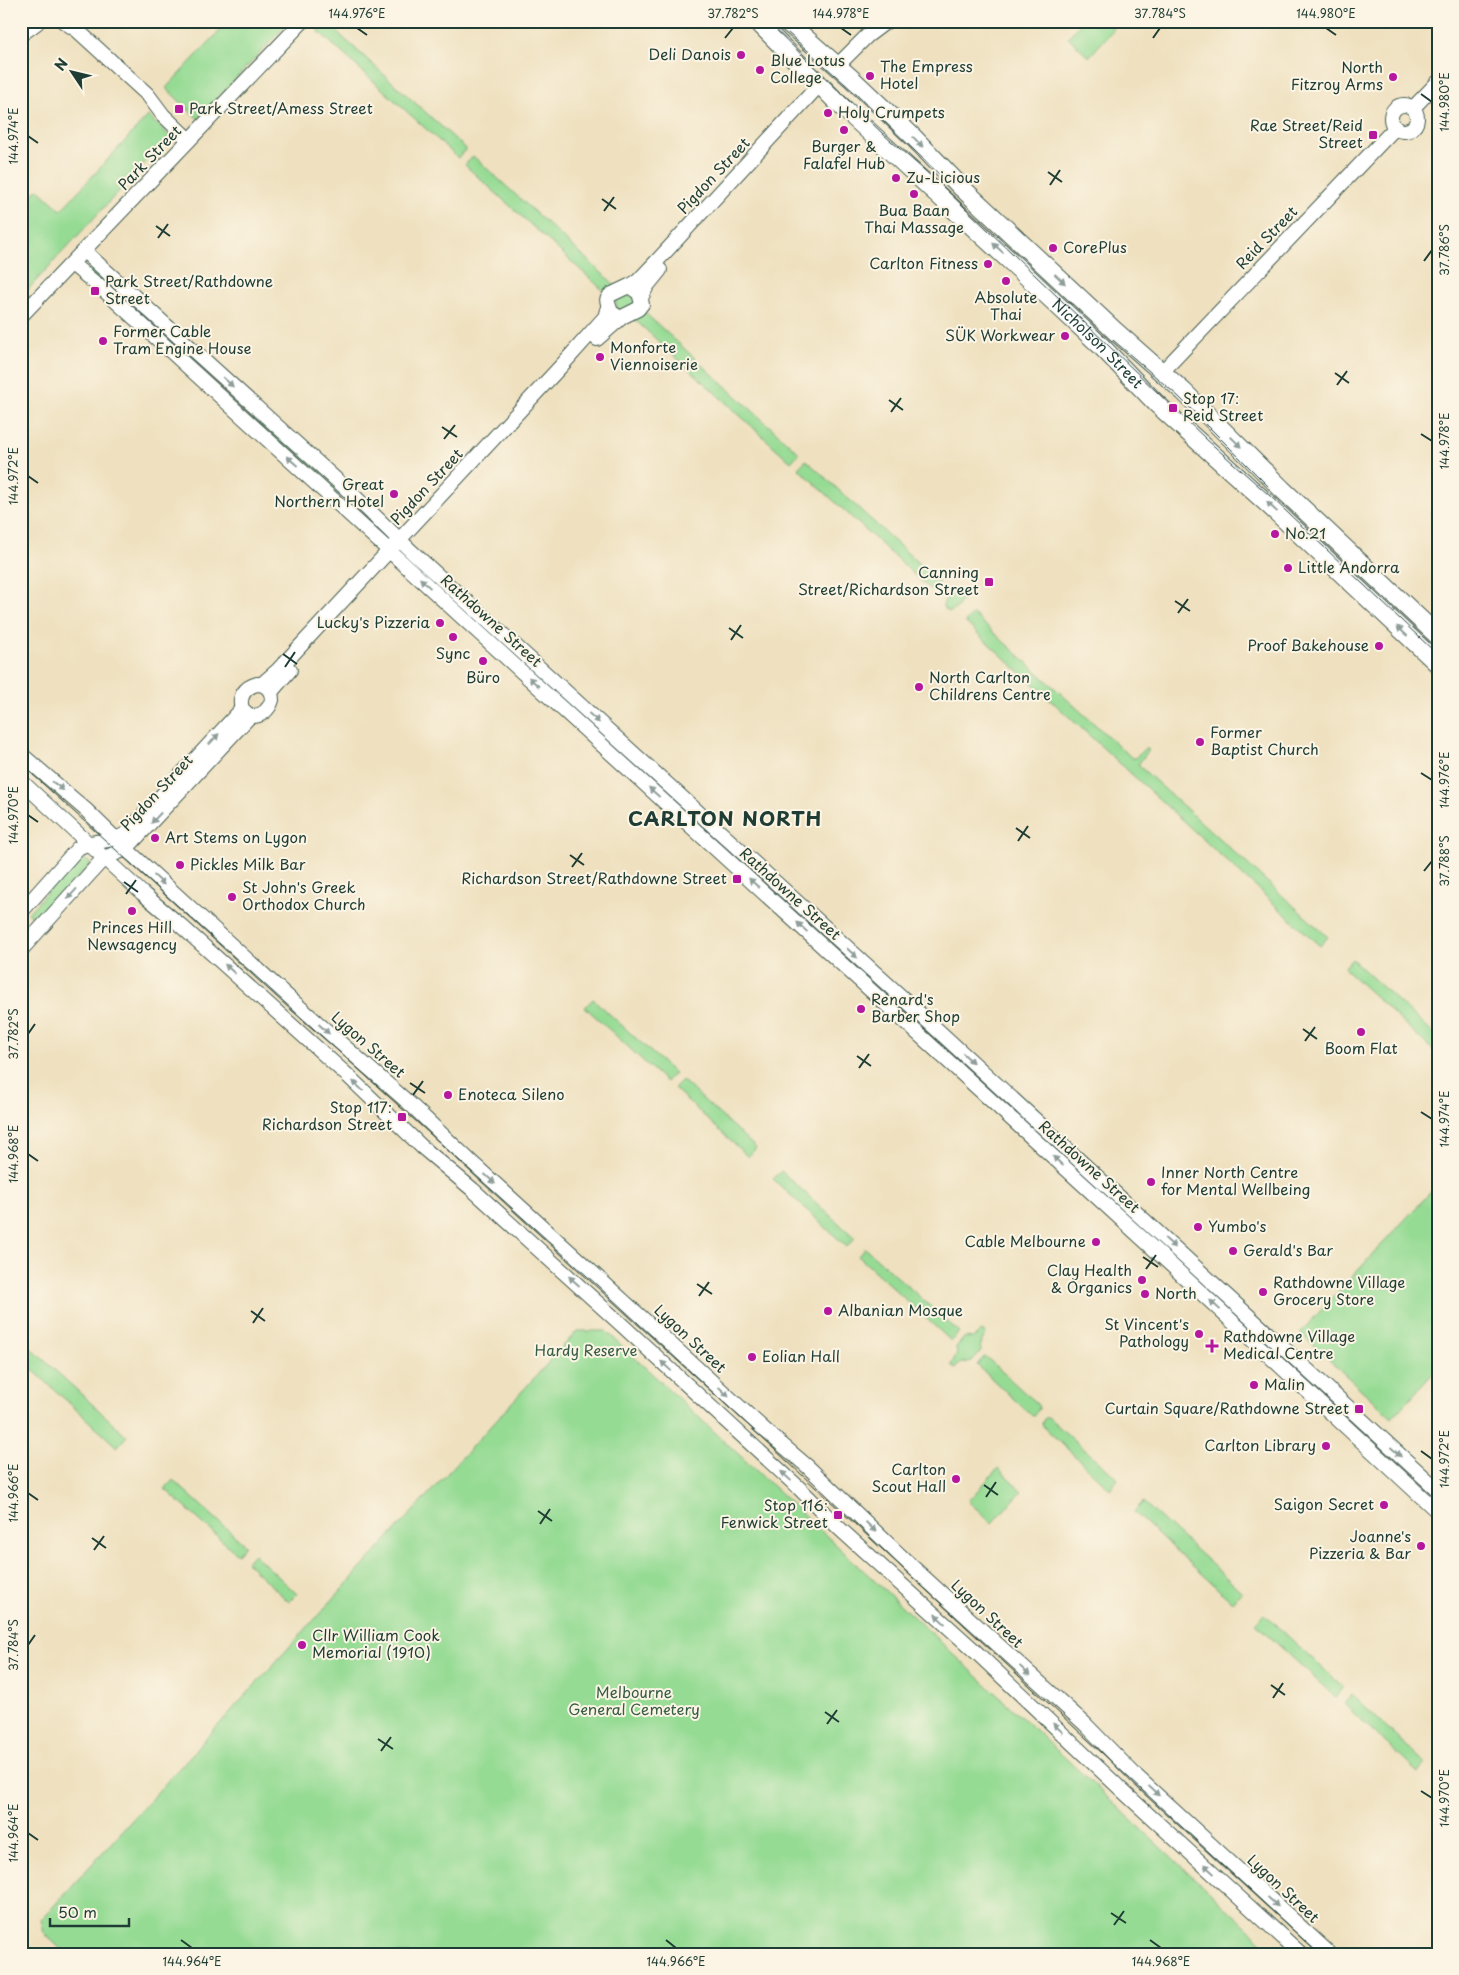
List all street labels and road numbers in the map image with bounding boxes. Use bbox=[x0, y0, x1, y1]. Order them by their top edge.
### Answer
street label: Park Street bbox=[112, 119, 186, 195]
street label: Pigdon Street bbox=[671, 131, 755, 218]
street label: Reid Street bbox=[1230, 200, 1302, 274]
street label: Nicholson Street bbox=[1047, 292, 1149, 393]
street label: Pigdon Street bbox=[384, 442, 468, 529]
street label: Rathdowne Street bbox=[436, 568, 548, 672]
street label: Pigdon Street bbox=[114, 748, 198, 835]
street label: Rathdowne Street bbox=[735, 841, 847, 945]
street label: Lygon Street bbox=[327, 1005, 411, 1083]
street label: Rathdowne Street bbox=[1034, 1114, 1146, 1218]
street label: Lygon Street bbox=[650, 1298, 732, 1378]
street label: Lygon Street bbox=[947, 1573, 1029, 1653]
street label: Lygon Street bbox=[1243, 1848, 1325, 1928]

